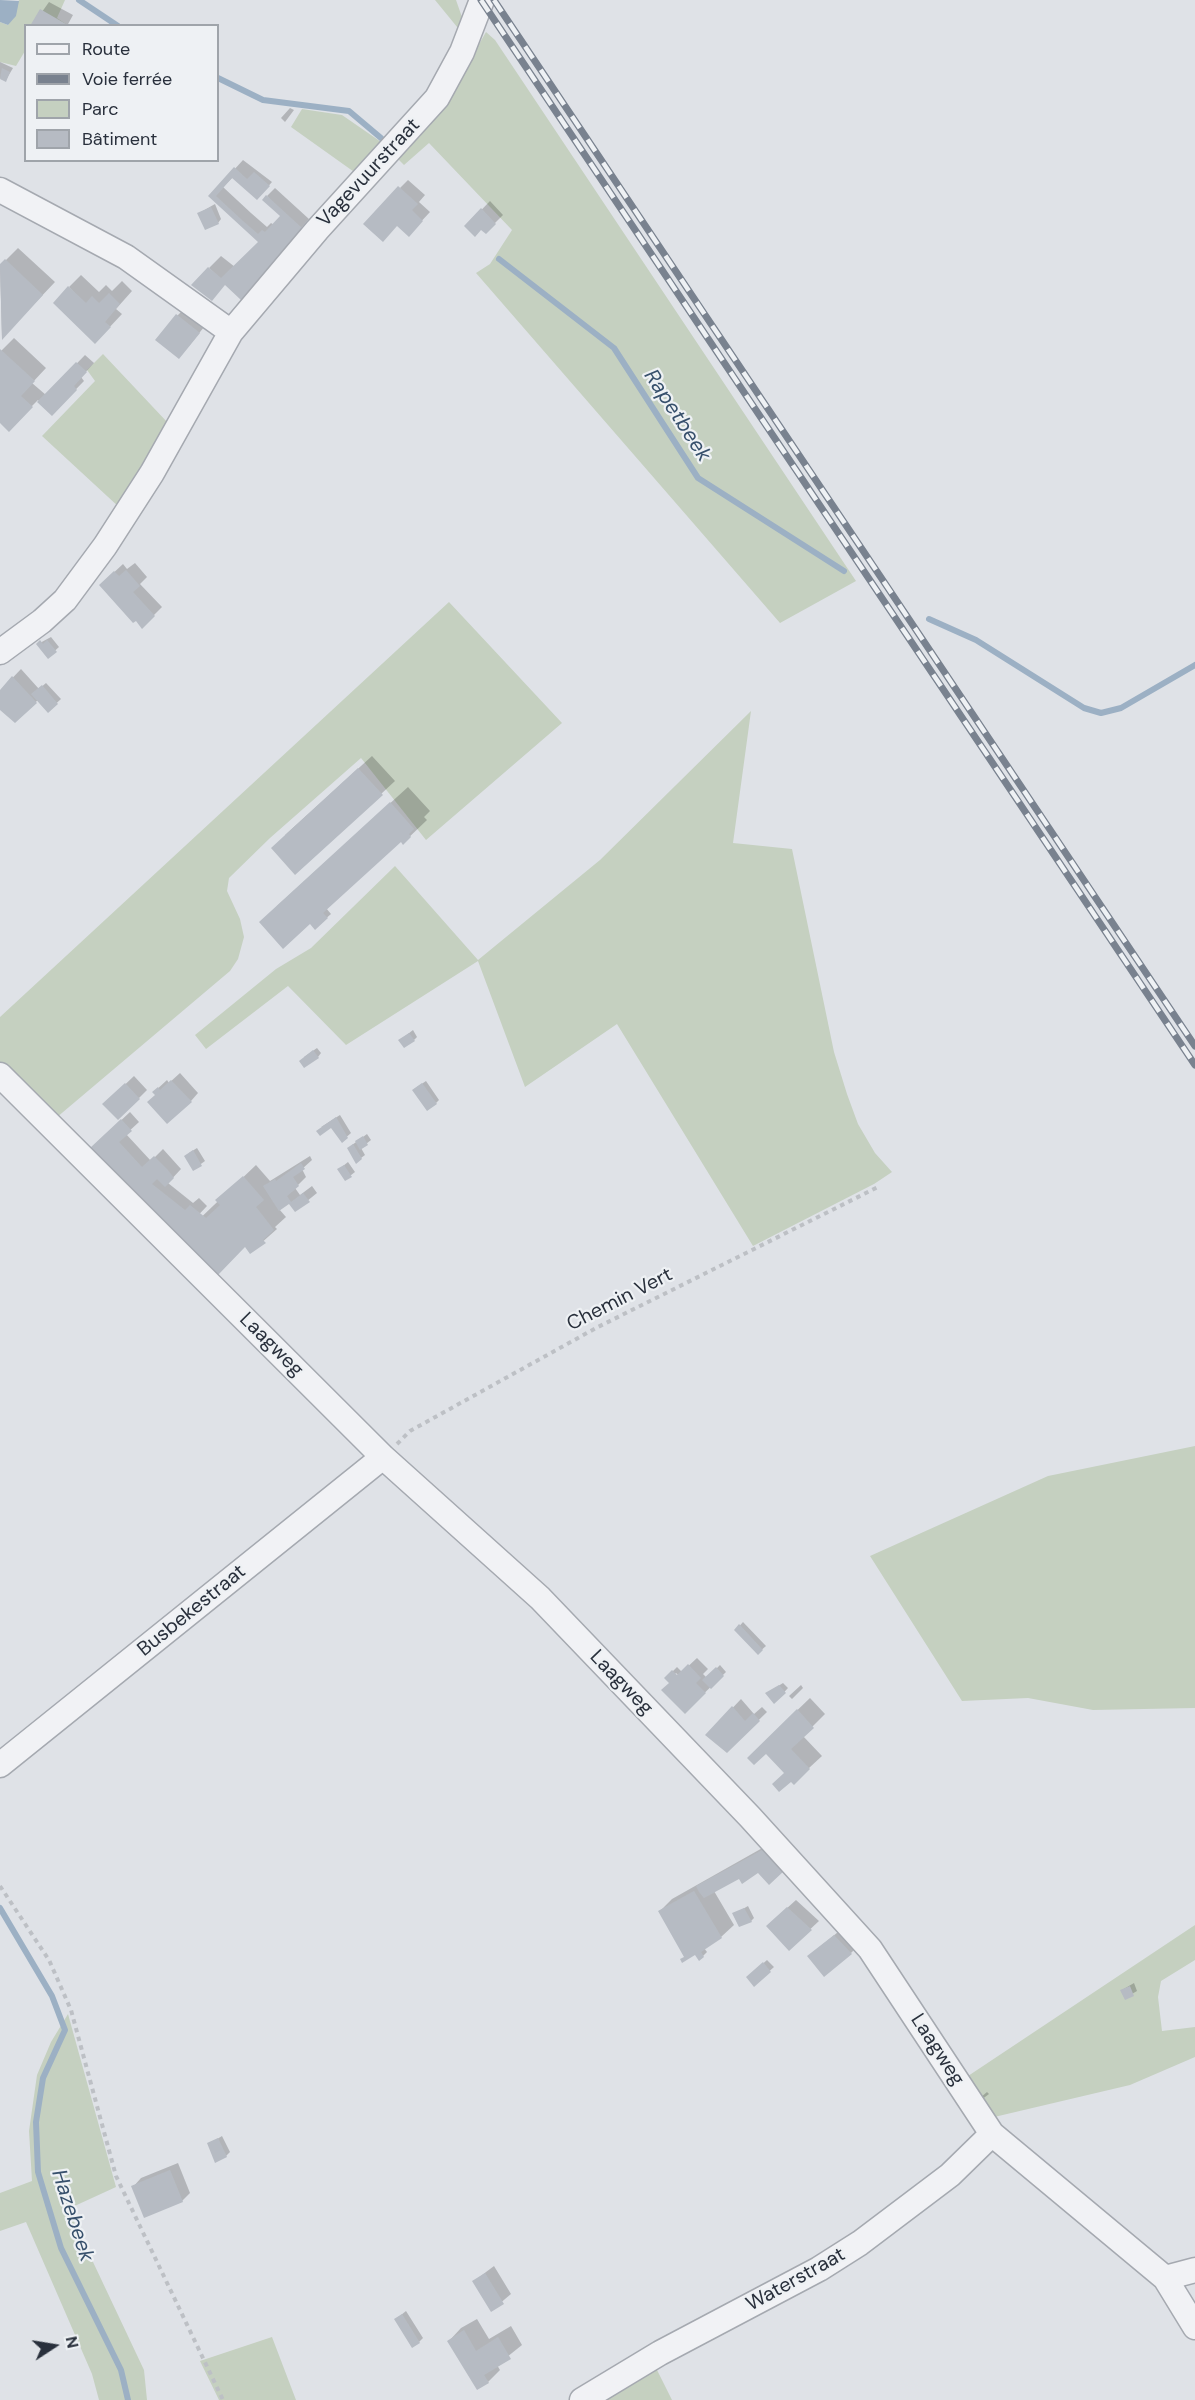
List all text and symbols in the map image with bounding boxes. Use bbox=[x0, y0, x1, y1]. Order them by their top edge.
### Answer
legend bbox=[24, 24, 219, 162]
text: Route bbox=[82, 37, 130, 61]
text: Voie ferrée bbox=[82, 67, 172, 91]
text: Parc bbox=[82, 97, 118, 121]
street label: Vagevuurstraat bbox=[313, 114, 425, 232]
text: Bâtiment bbox=[82, 127, 157, 151]
water label: Rapetbeek bbox=[638, 365, 716, 467]
street label: Chemin Vert bbox=[563, 1263, 677, 1337]
street label: Laagweg bbox=[234, 1308, 308, 1382]
street label: Busbekestraat bbox=[133, 1560, 251, 1662]
street label: Laagweg bbox=[584, 1646, 658, 1720]
street label: Laagweg bbox=[905, 2010, 969, 2090]
water label: Hazebeek bbox=[45, 2167, 99, 2265]
street label: Waterstraat bbox=[742, 2243, 850, 2317]
north arrow bbox=[24, 2316, 84, 2376]
text: N bbox=[61, 2334, 84, 2350]

